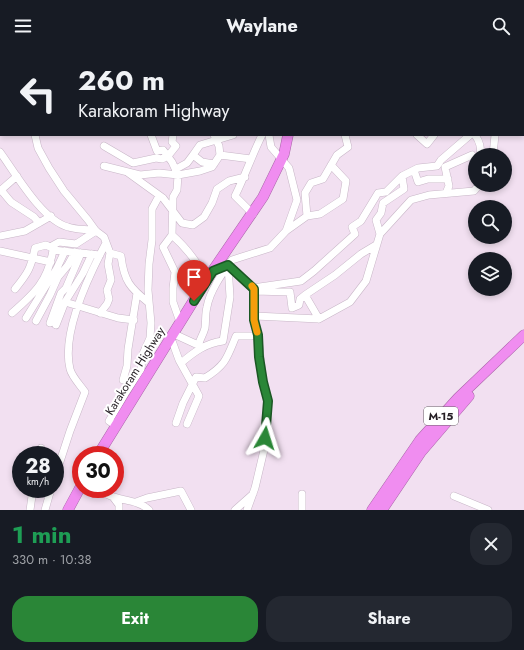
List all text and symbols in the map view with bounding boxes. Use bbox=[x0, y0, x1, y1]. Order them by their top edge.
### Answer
text: Waylane bbox=[226, 13, 298, 39]
icon: menu bbox=[12, 15, 34, 37]
icon: search bbox=[490, 15, 512, 37]
text: 260 m bbox=[78, 60, 165, 101]
icon: left bbox=[12, 68, 64, 120]
text: Karakoram Highway bbox=[78, 98, 229, 124]
map controls bbox=[468, 148, 512, 296]
button: sound bbox=[468, 148, 512, 192]
button: search bbox=[468, 200, 512, 244]
button: layers bbox=[468, 252, 512, 296]
pin bbox=[177, 260, 211, 301]
icon: arrive bbox=[183, 266, 205, 288]
street label: Karakoram Highway bbox=[101, 323, 170, 419]
road number: M-15 bbox=[424, 407, 458, 425]
position arrow bbox=[244, 417, 286, 459]
speed limit sign: 30 bbox=[72, 446, 124, 498]
text: 28 bbox=[25, 452, 51, 481]
text: km/h bbox=[27, 474, 49, 489]
text: 1 min bbox=[12, 517, 72, 552]
button: close bbox=[470, 523, 512, 565]
text: 330 m · 10:38 bbox=[12, 550, 91, 569]
button: Exit bbox=[12, 596, 258, 642]
button: Share bbox=[266, 596, 512, 642]

